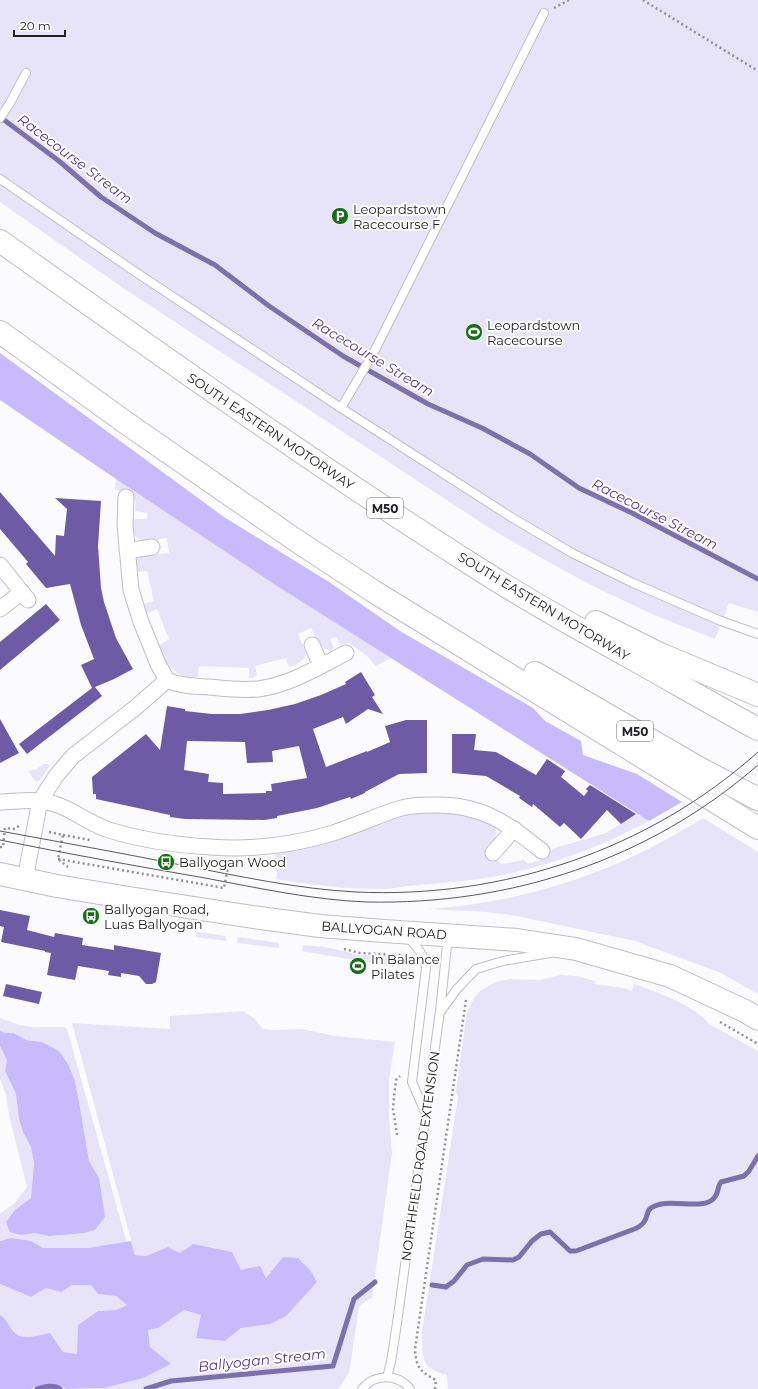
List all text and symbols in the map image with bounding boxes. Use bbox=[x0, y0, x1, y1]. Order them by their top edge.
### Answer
scale bar bbox=[14, 12, 65, 38]
text: 20 m bbox=[20, 18, 51, 33]
water label: Racecourse Stream bbox=[14, 110, 136, 208]
place label: Leopardstown Racecourse F bbox=[353, 201, 446, 232]
parking icon: Leopardstown Racecourse F bbox=[330, 206, 350, 226]
water label: Racecourse Stream bbox=[309, 314, 437, 400]
place label: Leopardstown Racecourse bbox=[487, 317, 580, 348]
sports icon: Leopardstown Racecourse bbox=[464, 322, 484, 342]
street label: SOUTH EASTERN MOTORWAY bbox=[185, 369, 358, 493]
water label: Racecourse Stream bbox=[589, 474, 721, 554]
road number: M50 bbox=[367, 498, 403, 518]
street label: SOUTH EASTERN MOTORWAY bbox=[455, 548, 633, 664]
road number: M50 bbox=[617, 721, 653, 741]
bus stop icon: Ballyogan Wood bbox=[156, 852, 176, 872]
place label: Ballyogan Wood bbox=[179, 854, 286, 870]
place label: Ballyogan Road, Luas Ballyogan bbox=[104, 901, 209, 932]
bus stop icon: Ballyogan Road, Luas Ballyogan bbox=[81, 906, 101, 926]
street label: BALLYOGAN ROAD bbox=[321, 918, 448, 942]
place label: In Balance Pilates bbox=[371, 951, 440, 982]
sports icon: In Balance Pilates bbox=[348, 956, 368, 976]
street label: NORTHFIELD ROAD EXTENSION bbox=[397, 1050, 443, 1262]
water label: Ballyogan Stream bbox=[197, 1344, 327, 1376]

